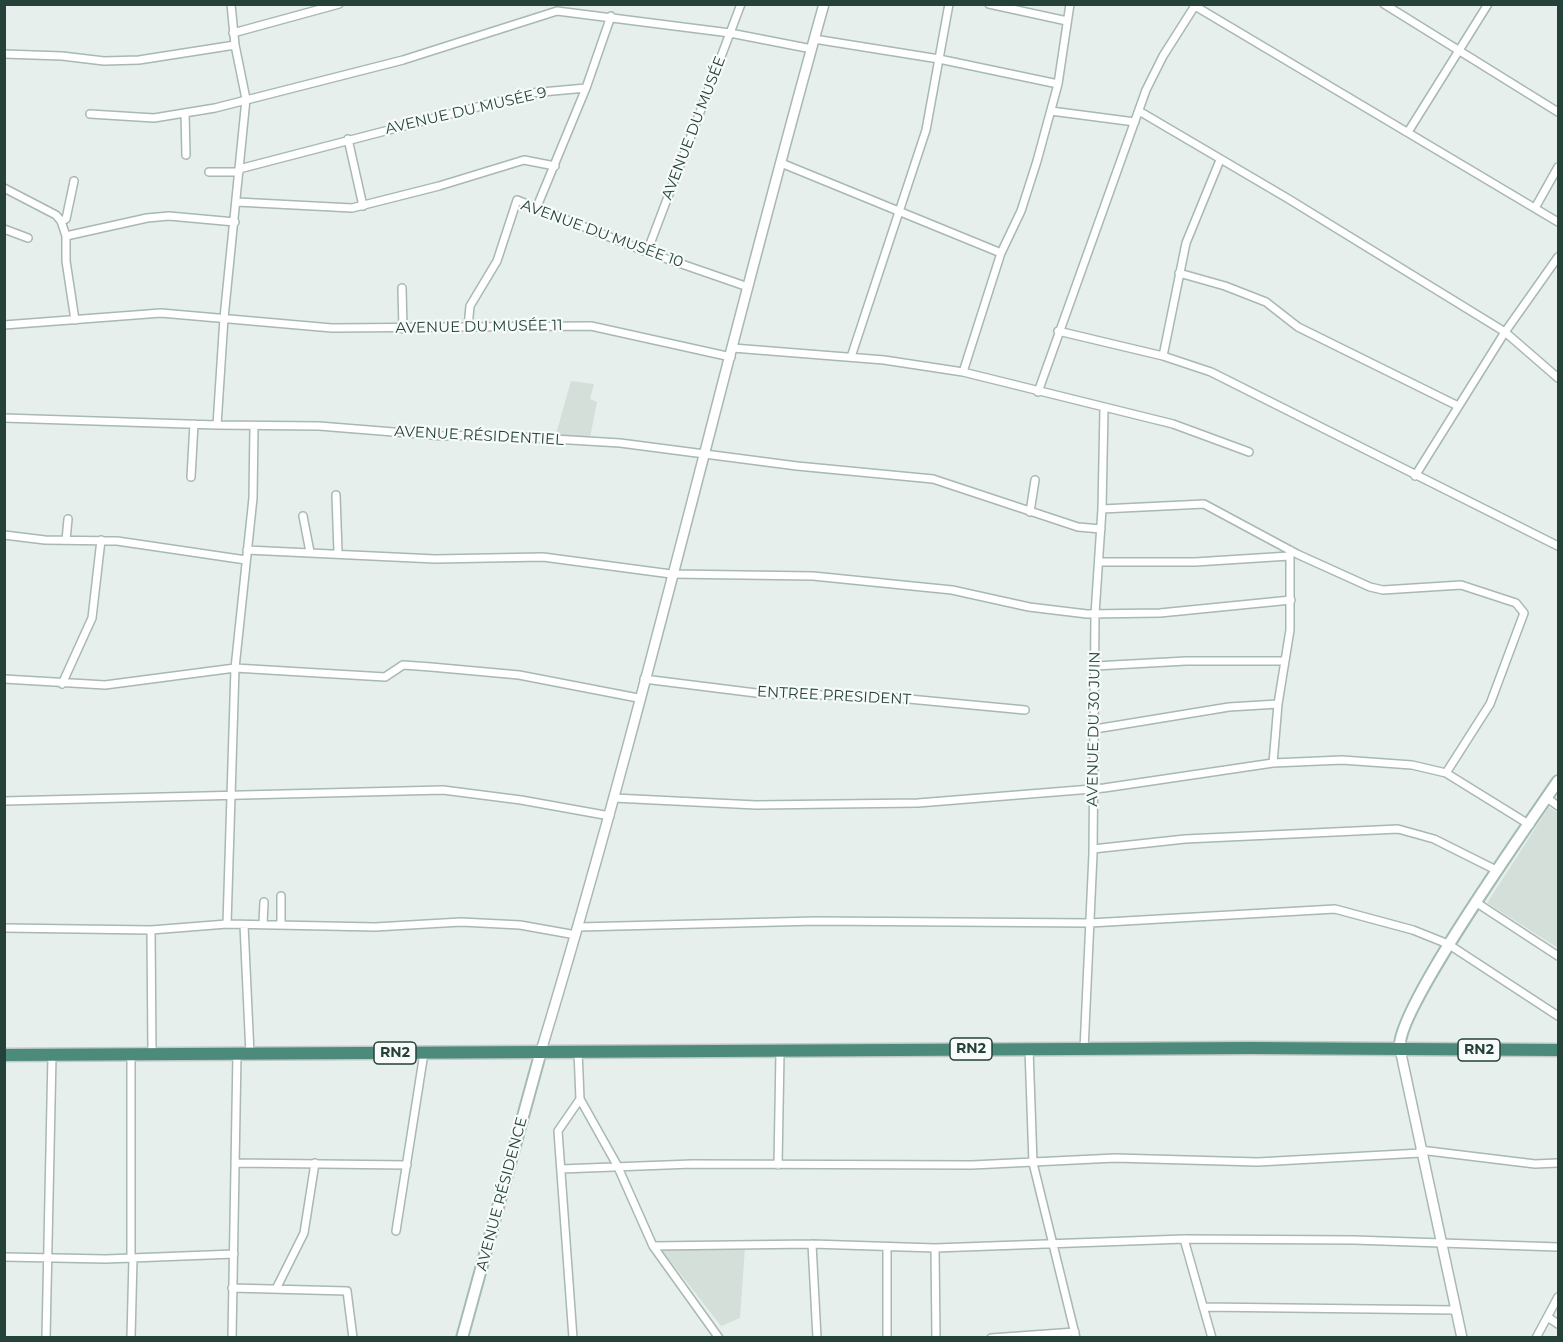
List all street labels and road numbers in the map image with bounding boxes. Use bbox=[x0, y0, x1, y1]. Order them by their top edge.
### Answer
street label: AVENUE DU MUSÉE bbox=[658, 54, 730, 202]
street label: AVENUE DU MUSÉE 9 bbox=[383, 84, 549, 138]
street label: AVENUE DU MUSÉE 10 bbox=[518, 196, 686, 272]
street label: AVENUE DU MUSÉE 11 bbox=[395, 317, 563, 337]
street label: AVENUE RÉSIDENTIEL bbox=[394, 423, 564, 449]
street label: AVENUE DU 30 JUIN bbox=[1084, 651, 1104, 807]
street label: ENTREE PRESIDENT bbox=[757, 683, 911, 709]
road number: RN2 bbox=[950, 1038, 992, 1060]
road number: RN2 bbox=[1458, 1039, 1500, 1061]
road number: RN2 bbox=[374, 1042, 416, 1064]
street label: AVENUE RÉSIDENCE bbox=[473, 1115, 531, 1273]

